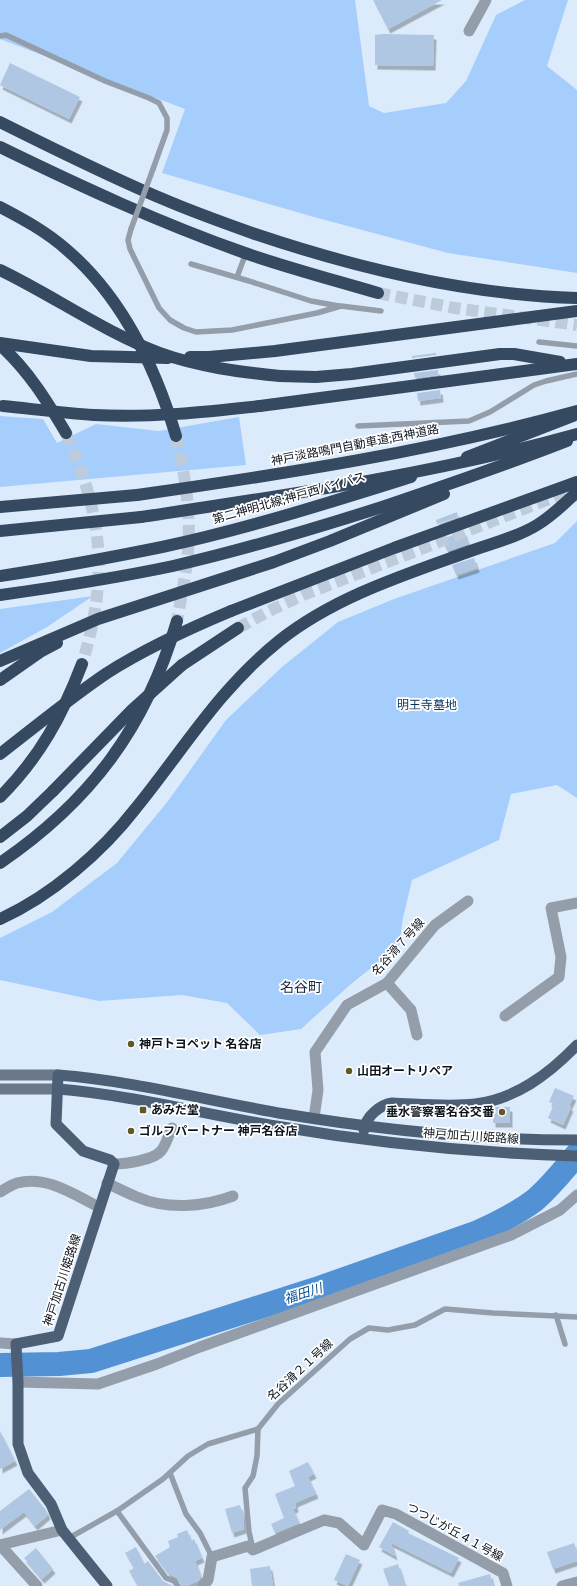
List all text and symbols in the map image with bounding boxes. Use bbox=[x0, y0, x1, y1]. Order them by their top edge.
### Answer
street label: 神戸淡路鳴門自動車道;西神道路 bbox=[270, 422, 440, 468]
street label: 第二神明北線;神戸西バイパス bbox=[211, 469, 367, 527]
park label: 明王寺墓地 bbox=[397, 698, 457, 712]
street label: 名谷滑７号線 bbox=[369, 916, 427, 978]
district label: 名谷町 bbox=[280, 979, 322, 996]
place label: 神戸トヨペット 名谷店 bbox=[139, 1037, 262, 1051]
marker: 神戸トヨペット 名谷店 bbox=[126, 1039, 136, 1049]
place label: 山田オートリペア bbox=[357, 1064, 453, 1078]
marker: 山田オートリペア bbox=[344, 1066, 354, 1076]
place label: あみだ堂 bbox=[151, 1103, 199, 1117]
marker: あみだ堂 bbox=[138, 1105, 148, 1115]
place label: 垂水警察署名谷交番 bbox=[386, 1105, 495, 1119]
marker: 垂水警察署名谷交番 bbox=[497, 1107, 507, 1117]
place label: ゴルフパートナー 神戸名谷店 bbox=[139, 1124, 298, 1138]
marker: ゴルフパートナー 神戸名谷店 bbox=[126, 1126, 136, 1136]
street label: 神戸加古川姫路線 bbox=[423, 1126, 519, 1146]
street label: 神戸加古川姫路線 bbox=[41, 1232, 83, 1328]
water label: 福田川 bbox=[282, 1280, 326, 1307]
street label: 名谷滑２１号線 bbox=[265, 1336, 335, 1404]
street label: つつじが丘４１号線 bbox=[404, 1500, 506, 1564]

